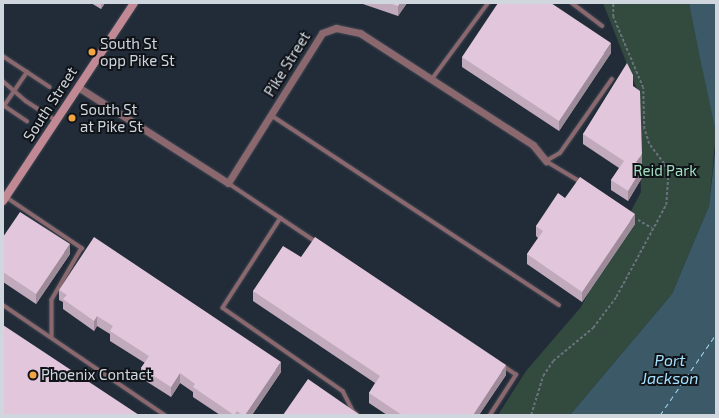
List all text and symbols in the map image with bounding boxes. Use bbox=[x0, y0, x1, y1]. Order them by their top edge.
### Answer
street label: Pike Street bbox=[260, 28, 314, 100]
place label: South St opp Pike St bbox=[100, 34, 175, 69]
marker: South St opp Pike St bbox=[87, 47, 97, 57]
street label: South Street bbox=[19, 63, 81, 145]
place label: South St at Pike St bbox=[80, 100, 143, 135]
marker: South St at Pike St bbox=[67, 113, 77, 123]
park label: Reid Park bbox=[633, 162, 697, 180]
water label: Port Jackson bbox=[641, 350, 699, 388]
place label: Phoenix Contact bbox=[41, 366, 152, 384]
marker: Phoenix Contact bbox=[28, 370, 38, 380]

